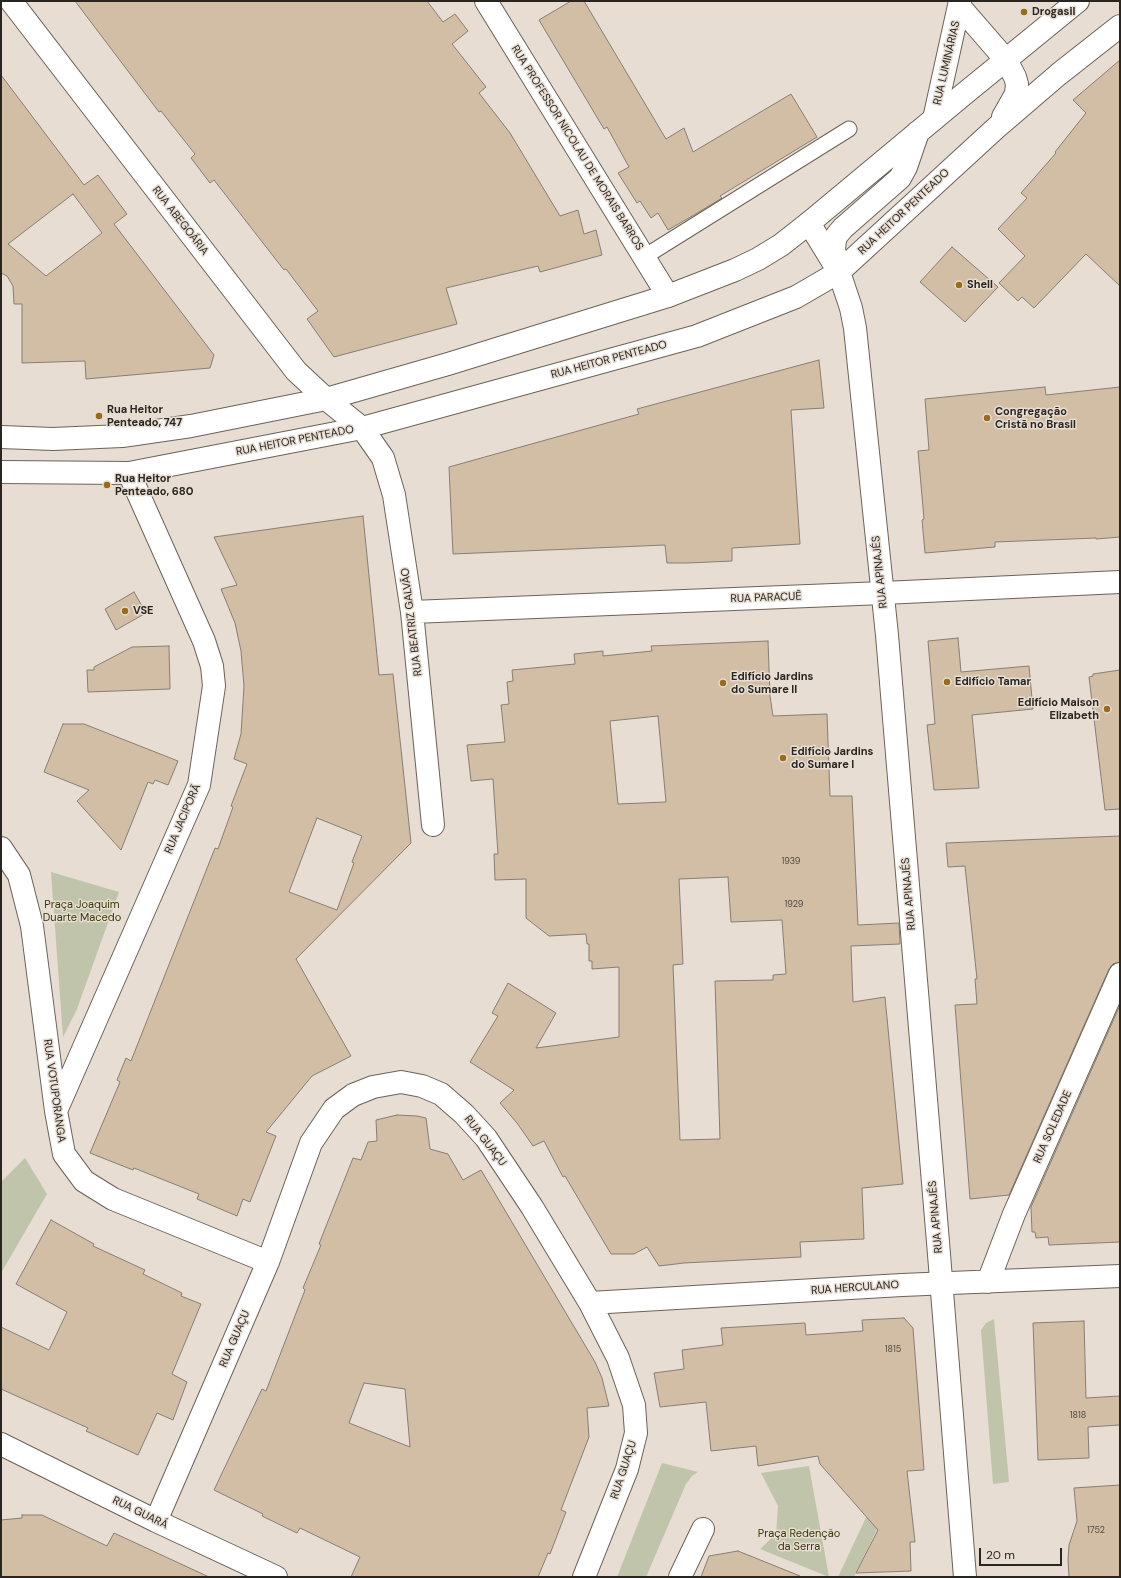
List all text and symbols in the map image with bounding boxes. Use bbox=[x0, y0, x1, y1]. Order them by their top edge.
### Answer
place label: Drogasil bbox=[1032, 5, 1075, 19]
marker: Drogasil bbox=[1019, 7, 1029, 17]
street label: RUA LUMINÁRIAS bbox=[931, 20, 963, 106]
street label: RUA PROFESSOR NICOLAU DE MORAIS BARROS bbox=[508, 43, 646, 253]
street label: RUA HEITOR PENTEADO bbox=[856, 166, 952, 258]
street label: RUA ABEGOÁRIA bbox=[149, 184, 211, 258]
place label: Shell bbox=[967, 278, 993, 292]
marker: Shell bbox=[954, 280, 964, 290]
street label: RUA HEITOR PENTEADO bbox=[550, 338, 668, 382]
place label: Rua Heitor Penteado, 747 bbox=[107, 403, 182, 429]
place label: Congregação Cristã no Brasil bbox=[995, 405, 1076, 431]
marker: Rua Heitor Penteado, 747 bbox=[94, 411, 104, 421]
marker: Congregação Cristã no Brasil bbox=[982, 413, 992, 423]
street label: RUA HEITOR PENTEADO bbox=[235, 423, 355, 459]
place label: Rua Heitor Penteado, 680 bbox=[115, 472, 193, 498]
marker: Rua Heitor Penteado, 680 bbox=[102, 480, 112, 490]
street label: RUA APINAJÉS bbox=[870, 535, 890, 609]
street label: RUA BEATRIZ GALVÃO bbox=[399, 567, 425, 677]
street label: RUA PARACUÊ bbox=[730, 590, 802, 606]
place label: VSE bbox=[133, 604, 153, 618]
marker: VSE bbox=[120, 606, 130, 616]
place label: Edifício Jardins do Sumare II bbox=[731, 670, 813, 696]
place label: Edifício Tamar bbox=[955, 675, 1031, 689]
marker: Edifício Tamar bbox=[942, 677, 952, 687]
marker: Edifício Jardins do Sumare II bbox=[718, 678, 728, 688]
place label: Edifício Maison Elizabeth bbox=[1018, 696, 1099, 722]
marker: Edifício Maison Elizabeth bbox=[1102, 704, 1112, 714]
place label: Edifício Jardins do Sumare I bbox=[791, 745, 873, 771]
marker: Edifício Jardins do Sumare I bbox=[778, 753, 788, 763]
street label: RUA JACIPORÃ bbox=[162, 782, 204, 856]
house number: 1939 bbox=[781, 857, 801, 867]
street label: RUA APINAJÉS bbox=[899, 857, 919, 931]
park label: Praça Joaquim Duarte Macedo bbox=[43, 898, 121, 924]
house number: 1929 bbox=[784, 900, 804, 910]
street label: RUA VOTUPORANGA bbox=[40, 1039, 68, 1143]
street label: RUA SOLEDADE bbox=[1031, 1088, 1075, 1166]
street label: RUA GUAÇU bbox=[461, 1113, 509, 1169]
street label: RUA APINAJÉS bbox=[926, 1180, 946, 1254]
street label: RUA HERCULANO bbox=[811, 1278, 899, 1298]
street label: RUA GUAÇU bbox=[217, 1308, 253, 1370]
house number: 1815 bbox=[885, 1345, 901, 1355]
house number: 1818 bbox=[1070, 1411, 1086, 1421]
street label: RUA GUAÇU bbox=[608, 1439, 640, 1501]
street label: RUA GUARÁ bbox=[110, 1494, 170, 1532]
house number: 1752 bbox=[1087, 1526, 1105, 1536]
park label: Praça Redenção da Serra bbox=[758, 1527, 840, 1553]
scale bar bbox=[981, 1540, 1064, 1566]
text: 20 m bbox=[986, 1547, 1015, 1563]

